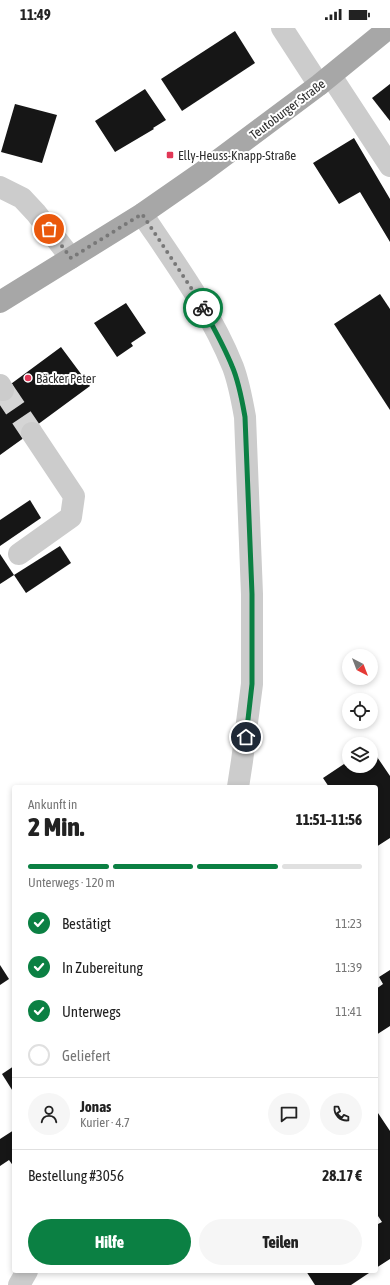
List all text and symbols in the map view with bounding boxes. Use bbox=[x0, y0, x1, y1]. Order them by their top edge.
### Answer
text: 11:49 bbox=[20, 6, 51, 23]
street label: Teutoburger Straße bbox=[247, 76, 328, 143]
place label: Elly-Heuss-Knapp-Straße bbox=[178, 148, 296, 163]
marker: Elly-Heuss-Knapp-Straße bbox=[165, 150, 175, 160]
pin bbox=[32, 212, 66, 246]
icon: bag bbox=[38, 218, 60, 240]
courier bbox=[183, 288, 223, 328]
icon: bike bbox=[192, 297, 214, 319]
place label: Bäcker Peter bbox=[36, 371, 96, 386]
marker: Bäcker Peter bbox=[23, 373, 33, 383]
north arrow bbox=[342, 649, 378, 685]
map controls bbox=[342, 649, 378, 773]
button: locate bbox=[342, 693, 378, 729]
pin bbox=[229, 720, 263, 754]
icon: home bbox=[235, 726, 257, 748]
button: layers bbox=[342, 737, 378, 773]
text: Ankunft in bbox=[28, 797, 77, 812]
text: 11:51–11:56 bbox=[296, 811, 362, 828]
text: 2 Min. bbox=[28, 812, 84, 842]
text: Unterwegs · 120 m bbox=[28, 875, 115, 890]
icon: check bbox=[28, 912, 50, 934]
text: Bestätigt bbox=[62, 915, 111, 932]
text: 11:23 bbox=[335, 916, 362, 931]
icon: check bbox=[28, 956, 50, 978]
text: In Zubereitung bbox=[62, 959, 143, 976]
text: 11:39 bbox=[335, 960, 362, 975]
icon: check bbox=[28, 1000, 50, 1022]
text: Unterwegs bbox=[62, 1003, 121, 1020]
text: 11:41 bbox=[335, 1004, 362, 1019]
text: Geliefert bbox=[62, 1047, 111, 1064]
button: person bbox=[28, 1093, 70, 1135]
button: chat bbox=[268, 1093, 310, 1135]
button: phone bbox=[320, 1093, 362, 1135]
text: Jonas bbox=[80, 1098, 111, 1115]
text: Kurier · 4.7 bbox=[80, 1115, 130, 1130]
text: Bestellung #3056 bbox=[28, 1167, 124, 1184]
text: 28.17 € bbox=[322, 1167, 362, 1184]
button: Hilfe bbox=[28, 1219, 191, 1265]
button: Teilen bbox=[199, 1219, 362, 1265]

